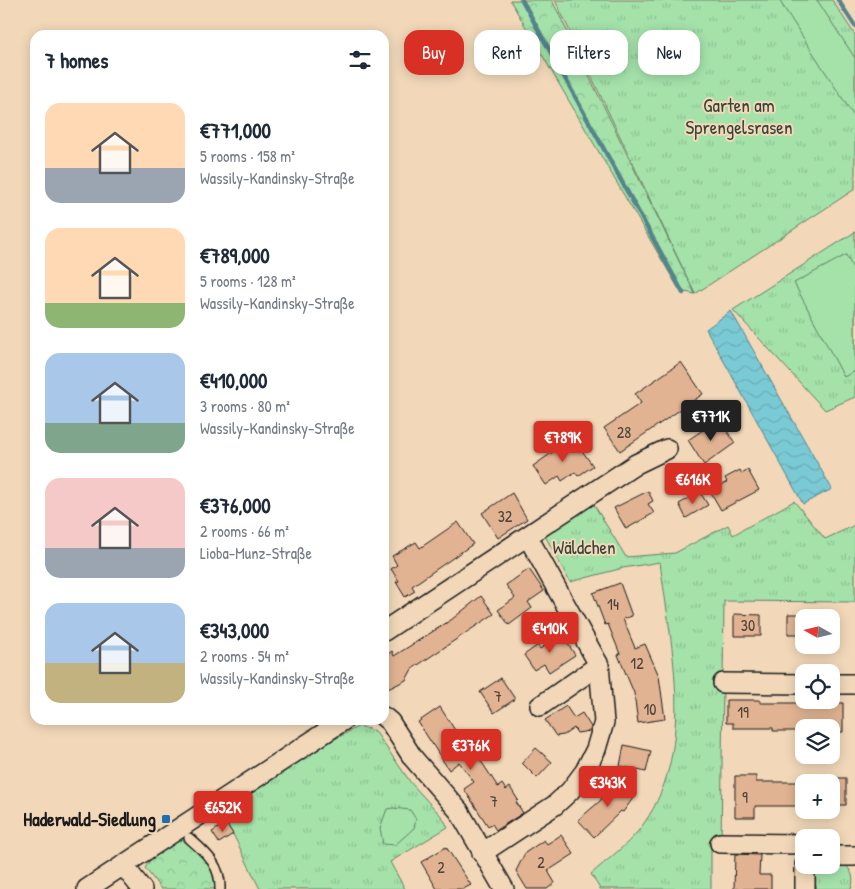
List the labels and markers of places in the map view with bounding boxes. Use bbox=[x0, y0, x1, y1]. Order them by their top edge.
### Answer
pin: €771K bbox=[676, 400, 746, 442]
pin: €789K bbox=[528, 420, 598, 463]
pin: €616K bbox=[658, 462, 728, 505]
pin: €410K bbox=[515, 612, 585, 654]
pin: €376K bbox=[436, 728, 506, 771]
pin: €343K bbox=[573, 766, 643, 808]
pin: €652K bbox=[188, 790, 258, 833]
place label: Haderwald-Siedlung bbox=[23, 806, 157, 833]
marker: Haderwald-Siedlung bbox=[160, 813, 172, 825]

